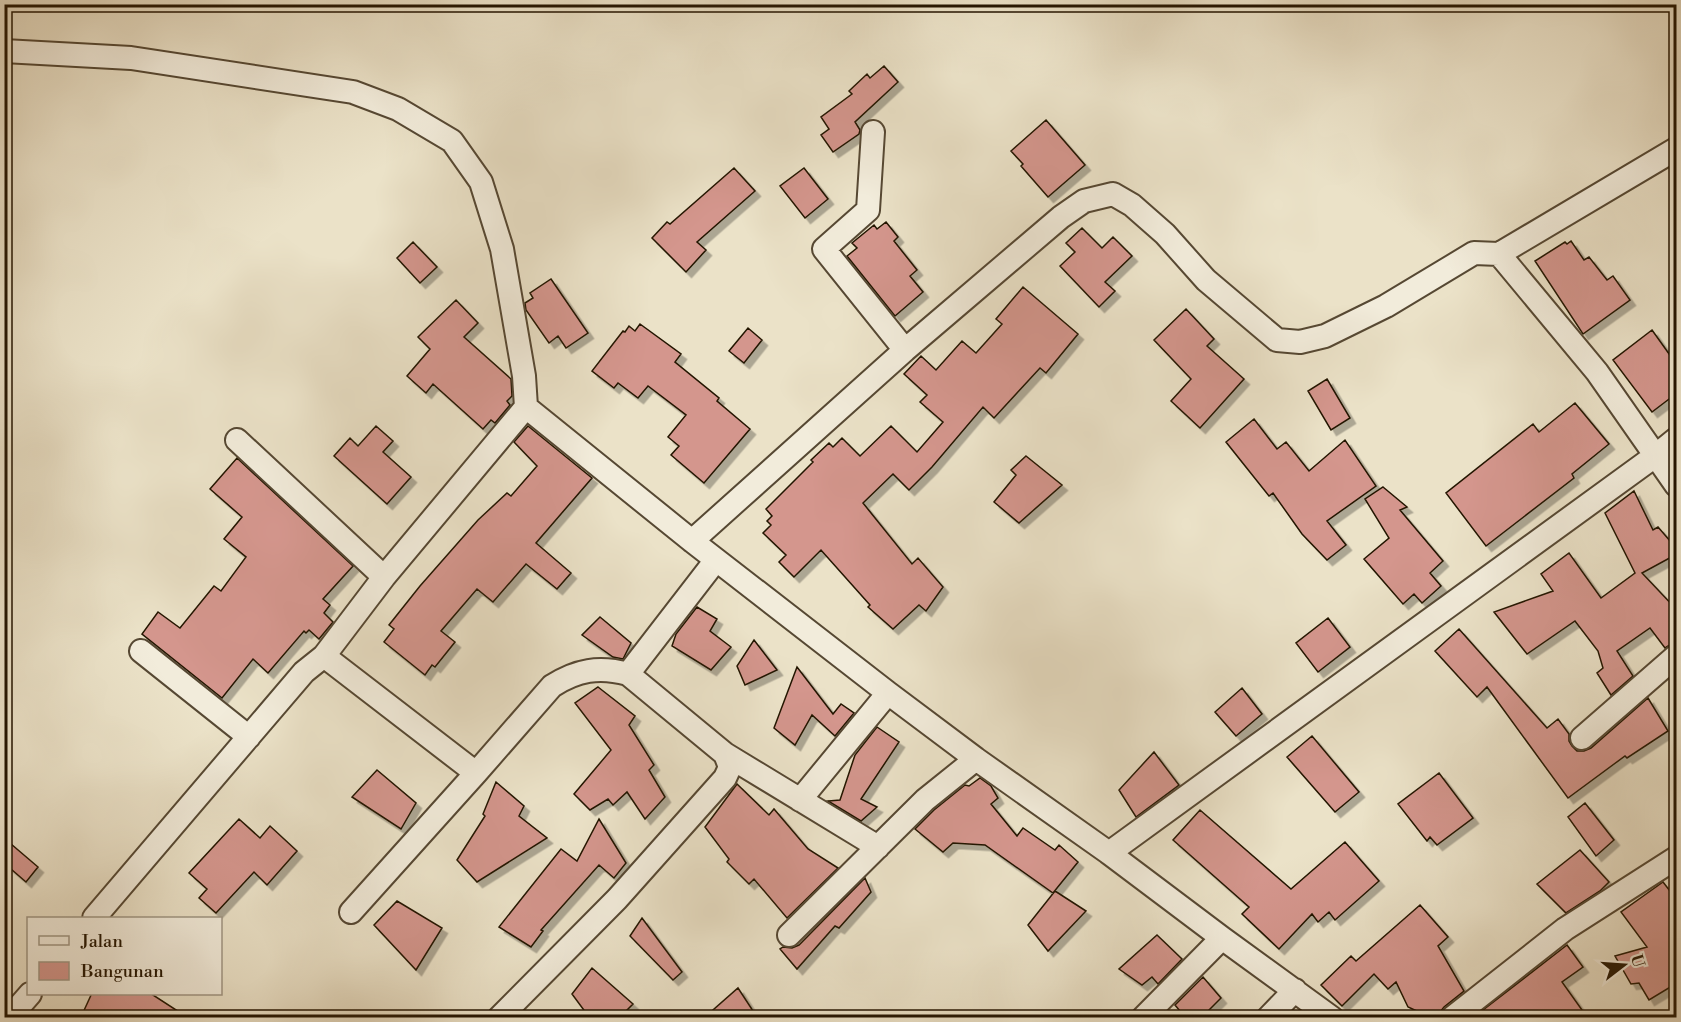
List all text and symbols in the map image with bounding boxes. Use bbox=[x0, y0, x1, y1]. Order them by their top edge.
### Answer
legend bbox=[27, 917, 222, 995]
text: Jalan bbox=[80, 930, 123, 953]
north arrow bbox=[1594, 935, 1654, 995]
text: U bbox=[1626, 952, 1649, 970]
text: Bangunan bbox=[80, 960, 164, 983]

